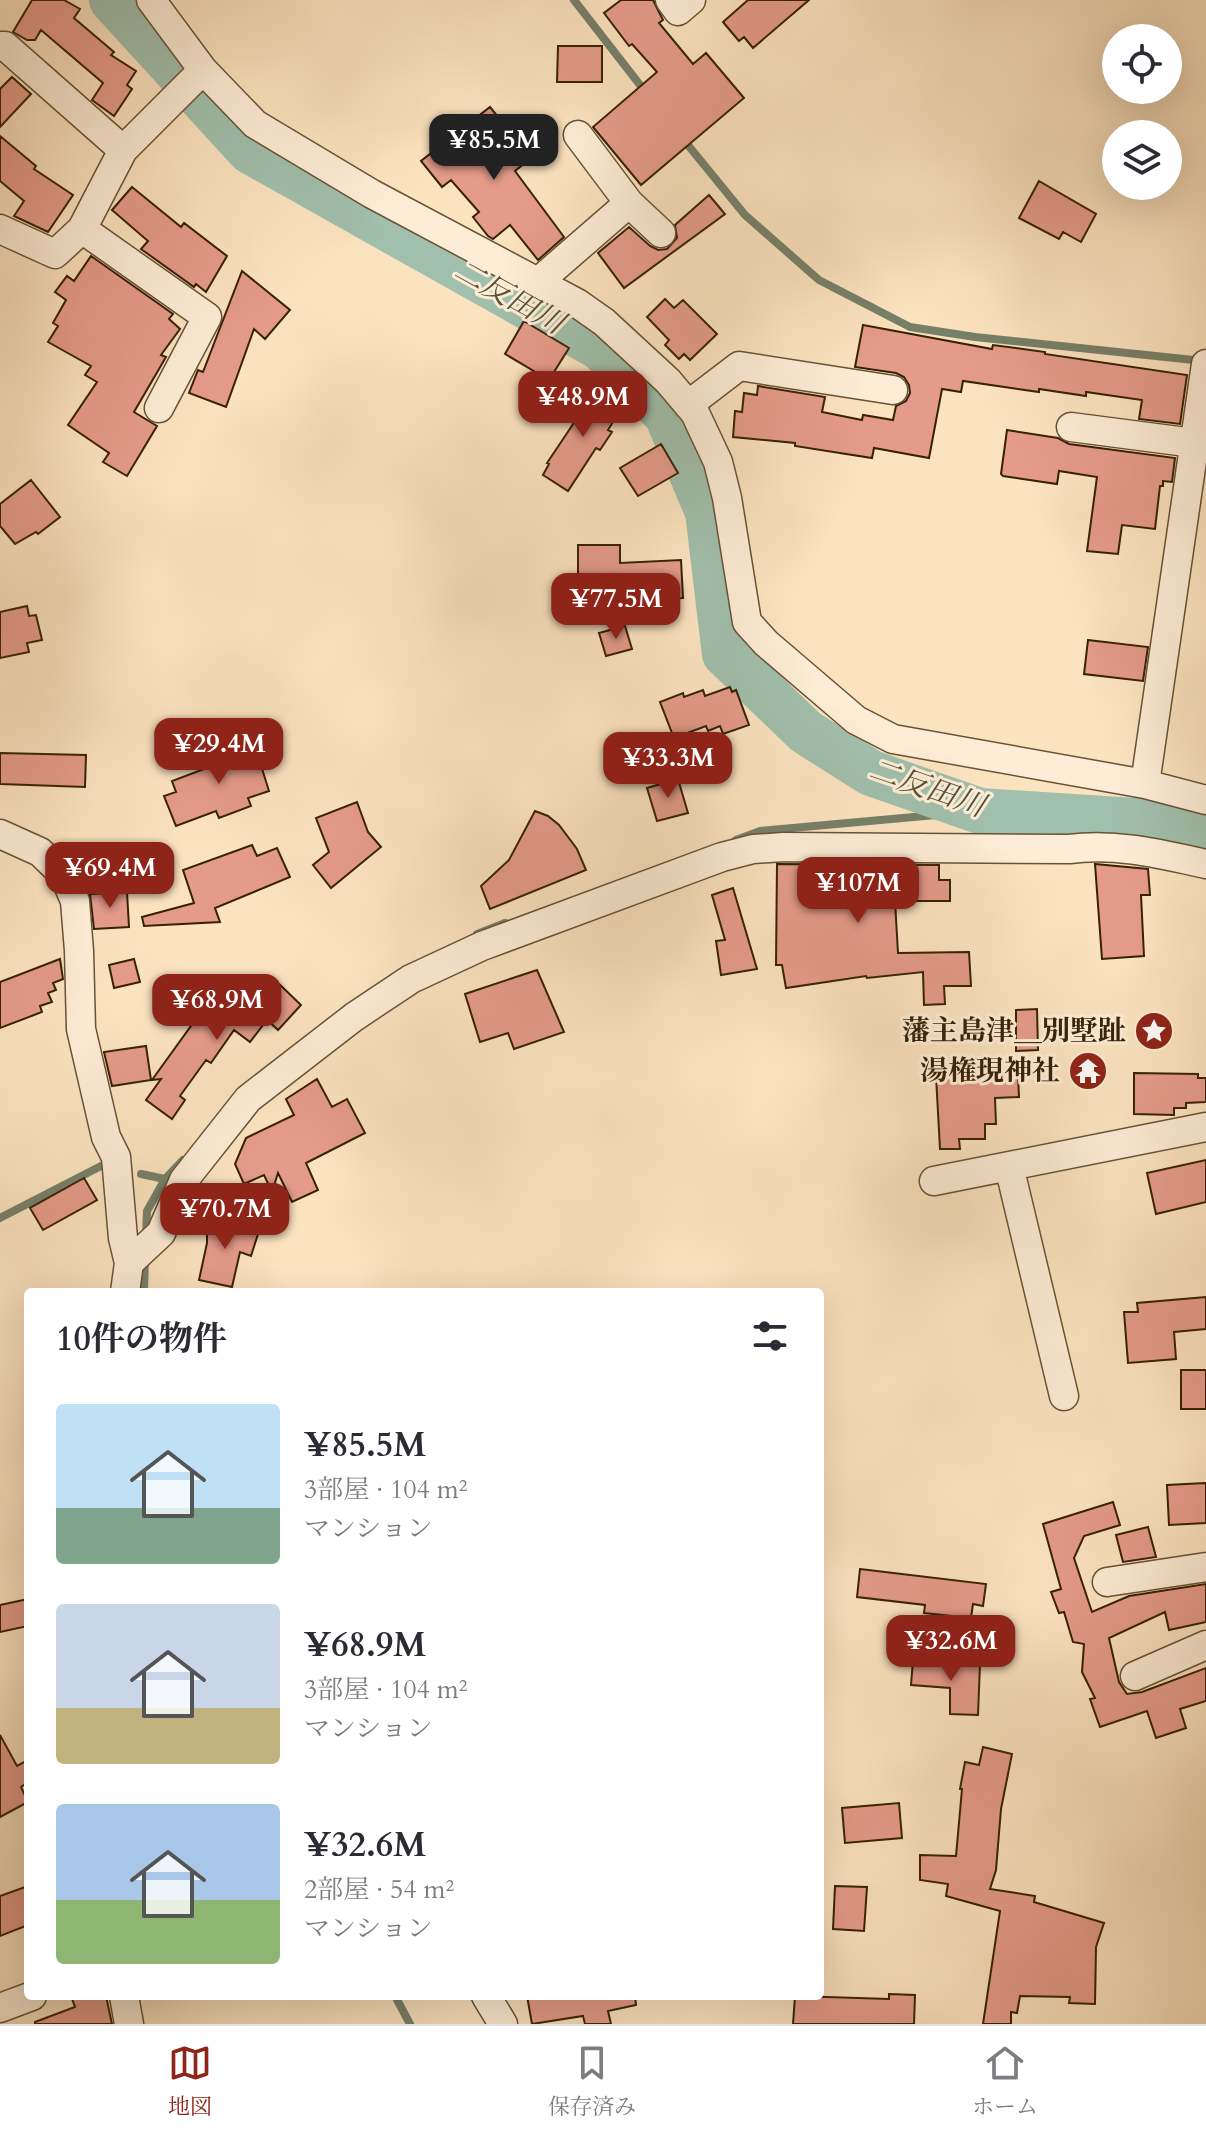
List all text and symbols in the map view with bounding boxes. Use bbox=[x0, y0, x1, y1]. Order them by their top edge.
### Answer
map controls bbox=[1102, 24, 1182, 200]
button: locate bbox=[1102, 24, 1182, 104]
pin: ¥85.5M bbox=[429, 114, 559, 182]
button: layers bbox=[1102, 120, 1182, 200]
text: ¥85.5M bbox=[447, 122, 541, 157]
water label: 二反田川 bbox=[447, 250, 574, 345]
pin: ¥48.9M bbox=[518, 371, 648, 439]
text: ¥48.9M bbox=[536, 379, 630, 414]
pin: ¥77.5M bbox=[551, 573, 681, 641]
text: ¥77.5M bbox=[569, 581, 663, 616]
pin: ¥29.4M bbox=[154, 718, 284, 786]
text: ¥29.4M bbox=[172, 726, 266, 761]
pin: ¥33.3M bbox=[603, 732, 733, 800]
text: ¥33.3M bbox=[621, 740, 715, 775]
water label: 二反田川 bbox=[864, 749, 993, 828]
pin: ¥69.4M bbox=[45, 842, 175, 910]
text: ¥69.4M bbox=[63, 850, 157, 885]
pin: ¥107M bbox=[802, 857, 914, 925]
text: ¥107M bbox=[815, 865, 901, 900]
pin: ¥68.9M bbox=[152, 974, 282, 1042]
text: ¥68.9M bbox=[170, 982, 264, 1017]
place icon: 藩主島津＿別墅趾 bbox=[1133, 1010, 1175, 1052]
place label: 藩主島津＿別墅趾 bbox=[902, 1012, 1126, 1050]
temple icon: 湯権現神社 bbox=[1067, 1050, 1109, 1092]
place label: 湯権現神社 bbox=[920, 1052, 1060, 1090]
pin: ¥70.7M bbox=[160, 1183, 290, 1251]
text: ¥70.7M bbox=[178, 1191, 272, 1226]
icon: filters bbox=[748, 1314, 792, 1358]
text: 10件の物件 bbox=[56, 1316, 227, 1362]
text: ¥85.5M bbox=[304, 1422, 426, 1468]
icon: home bbox=[120, 1436, 216, 1532]
text: 3部屋 · 104 m² bbox=[304, 1472, 468, 1507]
text: マンション bbox=[304, 1511, 433, 1546]
pin: ¥32.6M bbox=[886, 1615, 1016, 1683]
text: ¥68.9M bbox=[304, 1622, 426, 1668]
text: ¥32.6M bbox=[904, 1623, 998, 1658]
icon: home bbox=[120, 1636, 216, 1732]
text: 3部屋 · 104 m² bbox=[304, 1672, 468, 1707]
text: マンション bbox=[304, 1711, 433, 1746]
text: ¥32.6M bbox=[304, 1822, 426, 1868]
icon: home bbox=[120, 1836, 216, 1932]
text: 2部屋 · 54 m² bbox=[304, 1872, 454, 1907]
text: マンション bbox=[304, 1911, 433, 1946]
tab: 地図 bbox=[168, 2041, 212, 2122]
tab: 保存済み bbox=[548, 2041, 636, 2122]
tab: ホーム bbox=[972, 2041, 1038, 2122]

